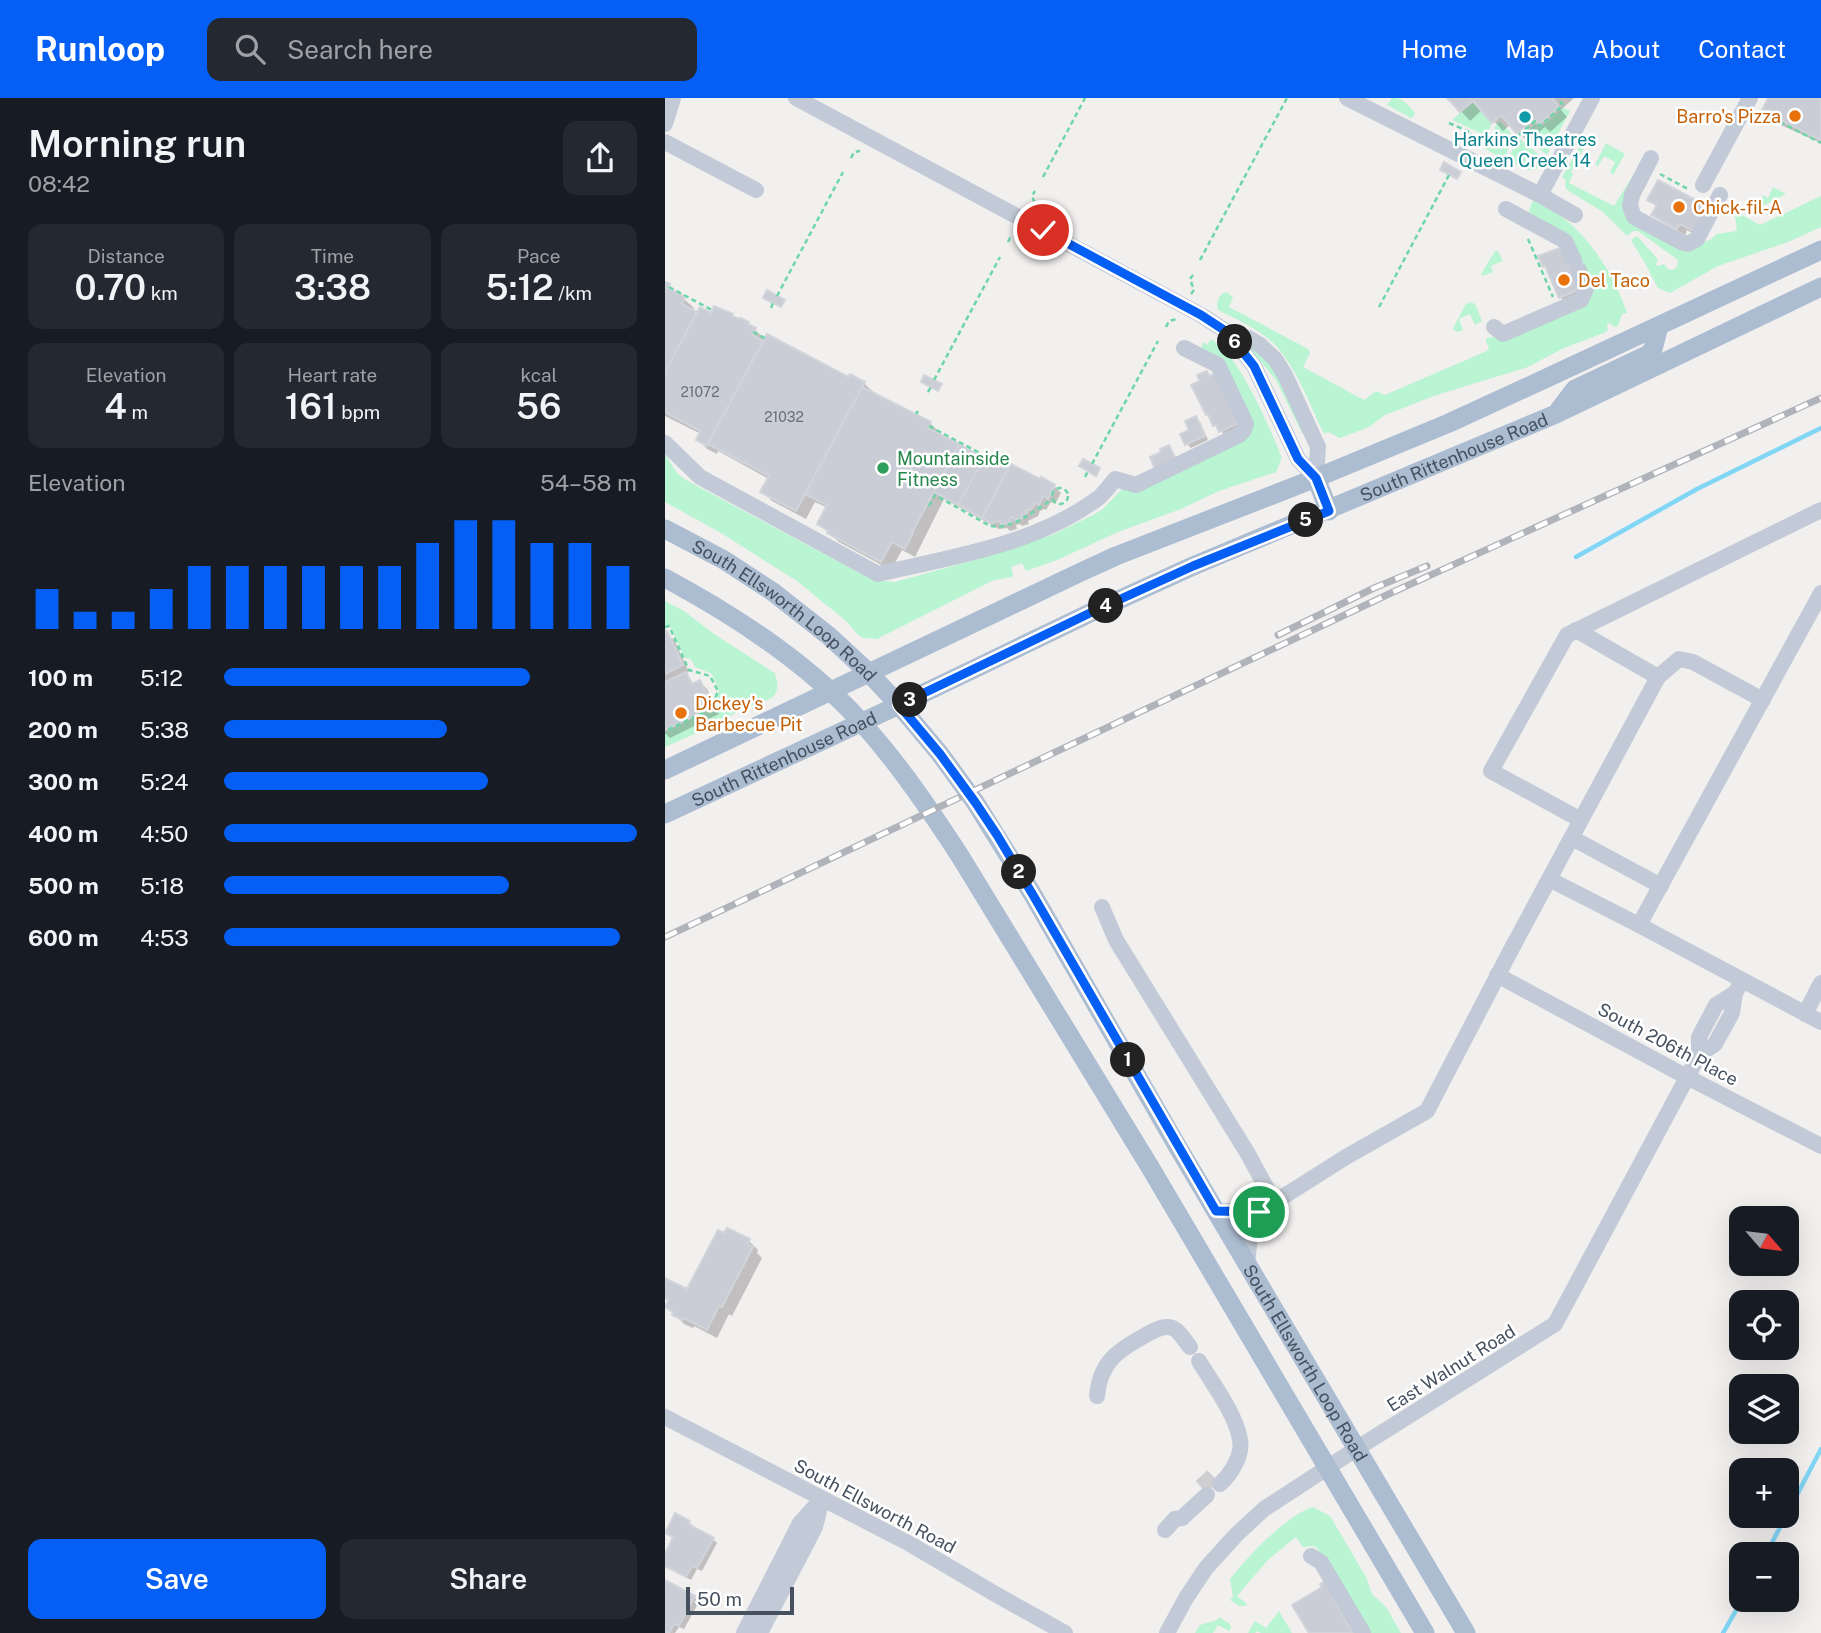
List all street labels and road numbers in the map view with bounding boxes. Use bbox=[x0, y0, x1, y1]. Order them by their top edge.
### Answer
street label: South Rittenhouse Road bbox=[1357, 408, 1551, 505]
street label: South Ellsworth Loop Road bbox=[689, 535, 881, 685]
street label: South Rittenhouse Road bbox=[688, 707, 880, 811]
street label: South 206th Place bbox=[1594, 998, 1742, 1090]
street label: South Ellsworth Loop Road bbox=[1239, 1260, 1372, 1465]
street label: East Walnut Road bbox=[1383, 1320, 1519, 1416]
street label: South Ellsworth Road bbox=[791, 1454, 959, 1558]

